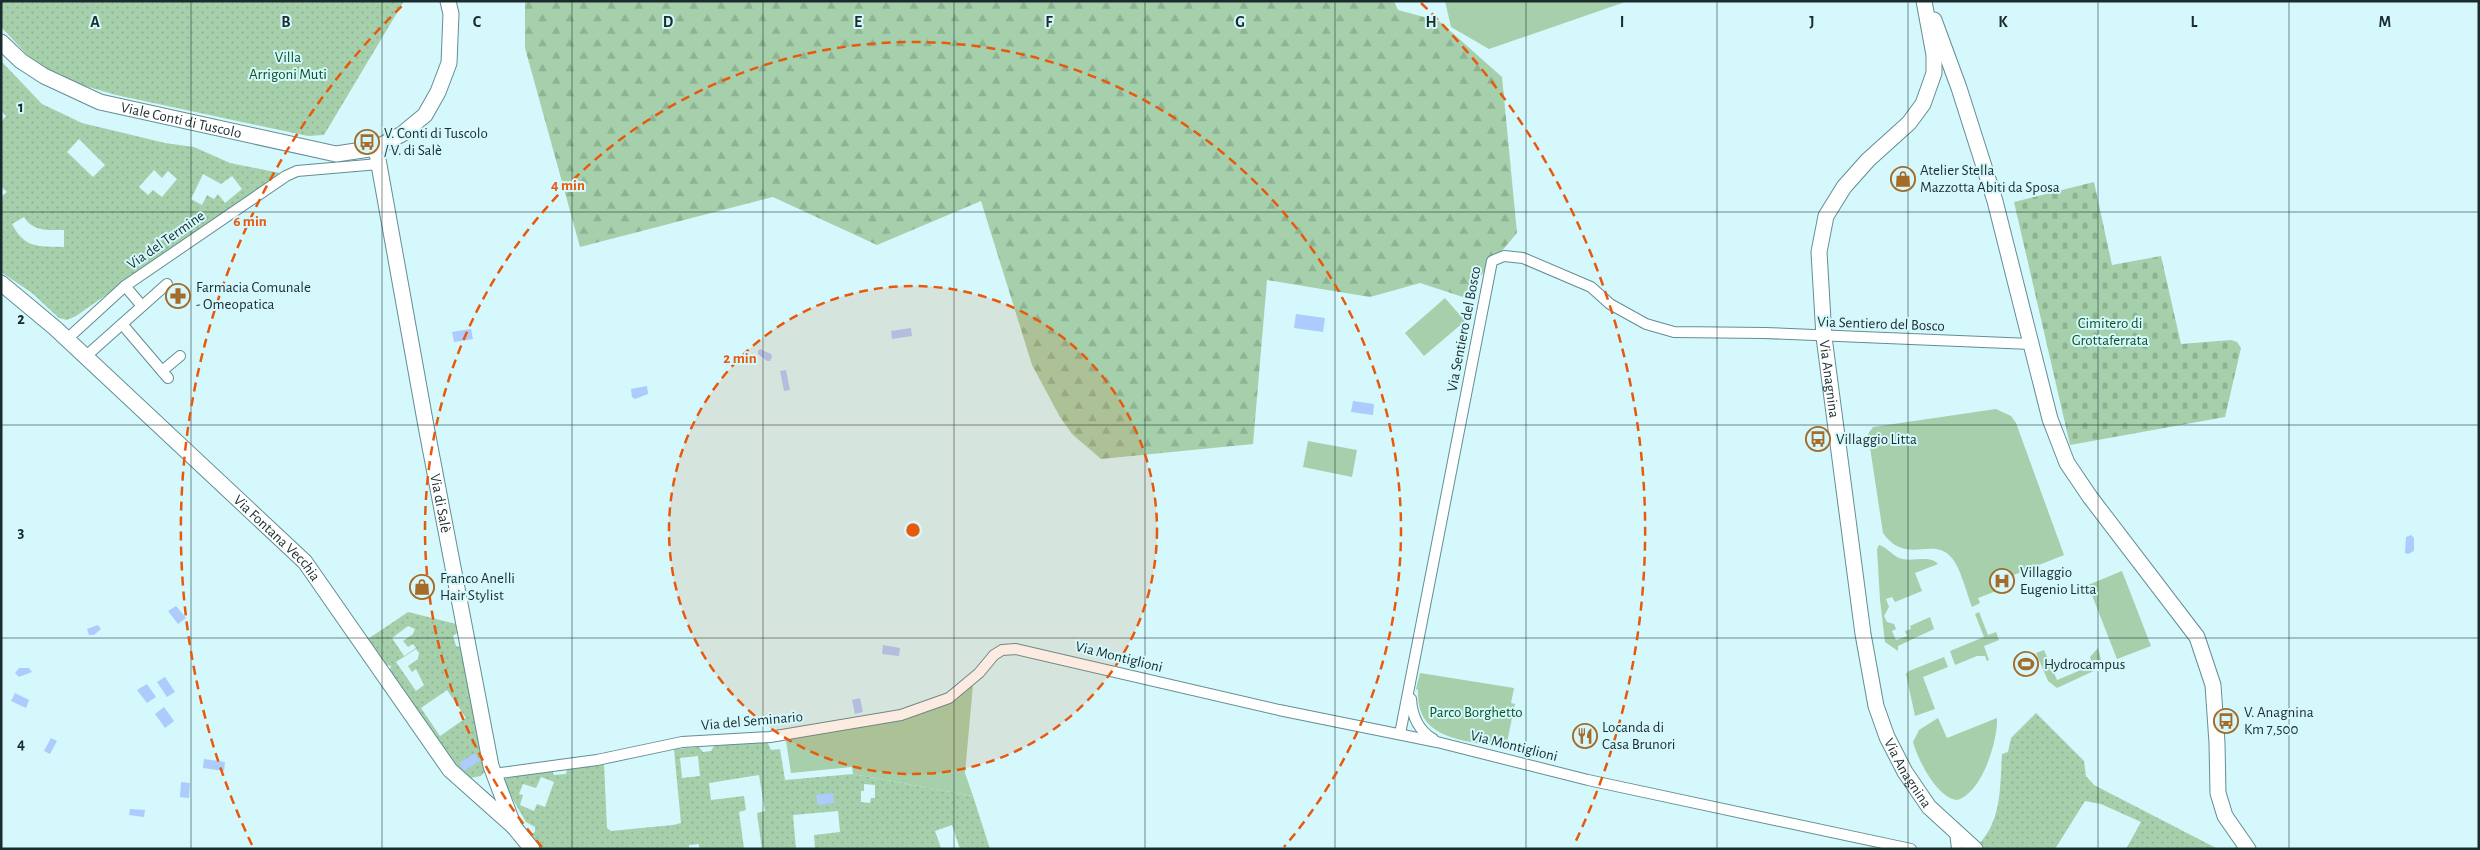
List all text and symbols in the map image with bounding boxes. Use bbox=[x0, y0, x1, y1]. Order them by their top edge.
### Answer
text: A bbox=[90, 14, 100, 30]
text: B bbox=[281, 14, 291, 30]
text: C bbox=[473, 14, 482, 30]
text: D bbox=[663, 14, 674, 30]
text: E bbox=[854, 14, 862, 30]
text: F bbox=[1045, 14, 1053, 30]
text: G bbox=[1235, 14, 1245, 30]
text: H bbox=[1425, 14, 1437, 30]
text: I bbox=[1620, 14, 1624, 30]
text: J bbox=[1809, 14, 1815, 30]
text: K bbox=[1998, 14, 2008, 30]
text: L bbox=[2191, 14, 2198, 30]
text: M bbox=[2379, 14, 2391, 30]
park label: Villa Arrigoni Muti bbox=[249, 50, 327, 82]
text: 1 bbox=[18, 99, 24, 115]
street label: Viale Conti di Tuscolo bbox=[119, 99, 243, 140]
place label: V. Conti di Tuscolo / V. di Salè bbox=[384, 126, 488, 158]
bus stop icon: V. Conti di Tuscolo / V. di Salè bbox=[354, 129, 380, 155]
place label: Atelier Stella Mazzotta Abiti da Sposa bbox=[1920, 163, 2060, 195]
shop icon: Atelier Stella Mazzotta Abiti da Sposa bbox=[1890, 166, 1916, 192]
text: 4 min bbox=[551, 178, 585, 193]
street label: Via del Termine bbox=[125, 208, 208, 272]
text: 6 min bbox=[233, 214, 267, 229]
street label: Via Sentiero del Bosco bbox=[1444, 265, 1484, 393]
place label: Farmacia Comunale - Omeopatica bbox=[196, 280, 311, 312]
pharmacy icon: Farmacia Comunale - Omeopatica bbox=[165, 283, 191, 309]
text: 2 bbox=[17, 311, 25, 327]
street label: Via Sentiero del Bosco bbox=[1817, 314, 1945, 334]
park label: Cimitero di Grottaferrata bbox=[2072, 316, 2148, 348]
street label: Via Anagnina bbox=[1817, 339, 1842, 419]
text: 2 min bbox=[723, 351, 757, 366]
bus stop icon: Villaggio Litta bbox=[1805, 426, 1831, 452]
place label: Villaggio Litta bbox=[1836, 432, 1917, 447]
street label: Via di Salè bbox=[428, 472, 454, 534]
street label: Via Fontana Vecchia bbox=[231, 492, 323, 584]
centre of rings bbox=[904, 521, 922, 539]
text: 3 bbox=[18, 524, 25, 540]
place label: Villaggio Eugenio Litta bbox=[2020, 565, 2096, 597]
hospital icon: Villaggio Eugenio Litta bbox=[1989, 568, 2015, 594]
place label: Franco Anelli Hair Stylist bbox=[440, 571, 515, 603]
shop icon: Franco Anelli Hair Stylist bbox=[409, 574, 435, 600]
street label: Via Montiglioni bbox=[1074, 639, 1164, 675]
sports icon: Hydrocampus bbox=[2013, 651, 2039, 677]
place label: Hydrocampus bbox=[2044, 657, 2125, 672]
park label: Parco Borghetto bbox=[1429, 705, 1523, 720]
place label: V. Anagnina Km 7,500 bbox=[2244, 705, 2314, 737]
bus stop icon: V. Anagnina Km 7,500 bbox=[2213, 708, 2239, 734]
street label: Via del Seminario bbox=[701, 709, 803, 733]
place label: Locanda di Casa Brunori bbox=[1602, 720, 1675, 752]
restaurant icon: Locanda di Casa Brunori bbox=[1572, 723, 1598, 749]
street label: Via Montiglioni bbox=[1469, 728, 1559, 764]
text: 4 bbox=[17, 736, 25, 752]
street label: Via Anagnina bbox=[1882, 736, 1935, 810]

